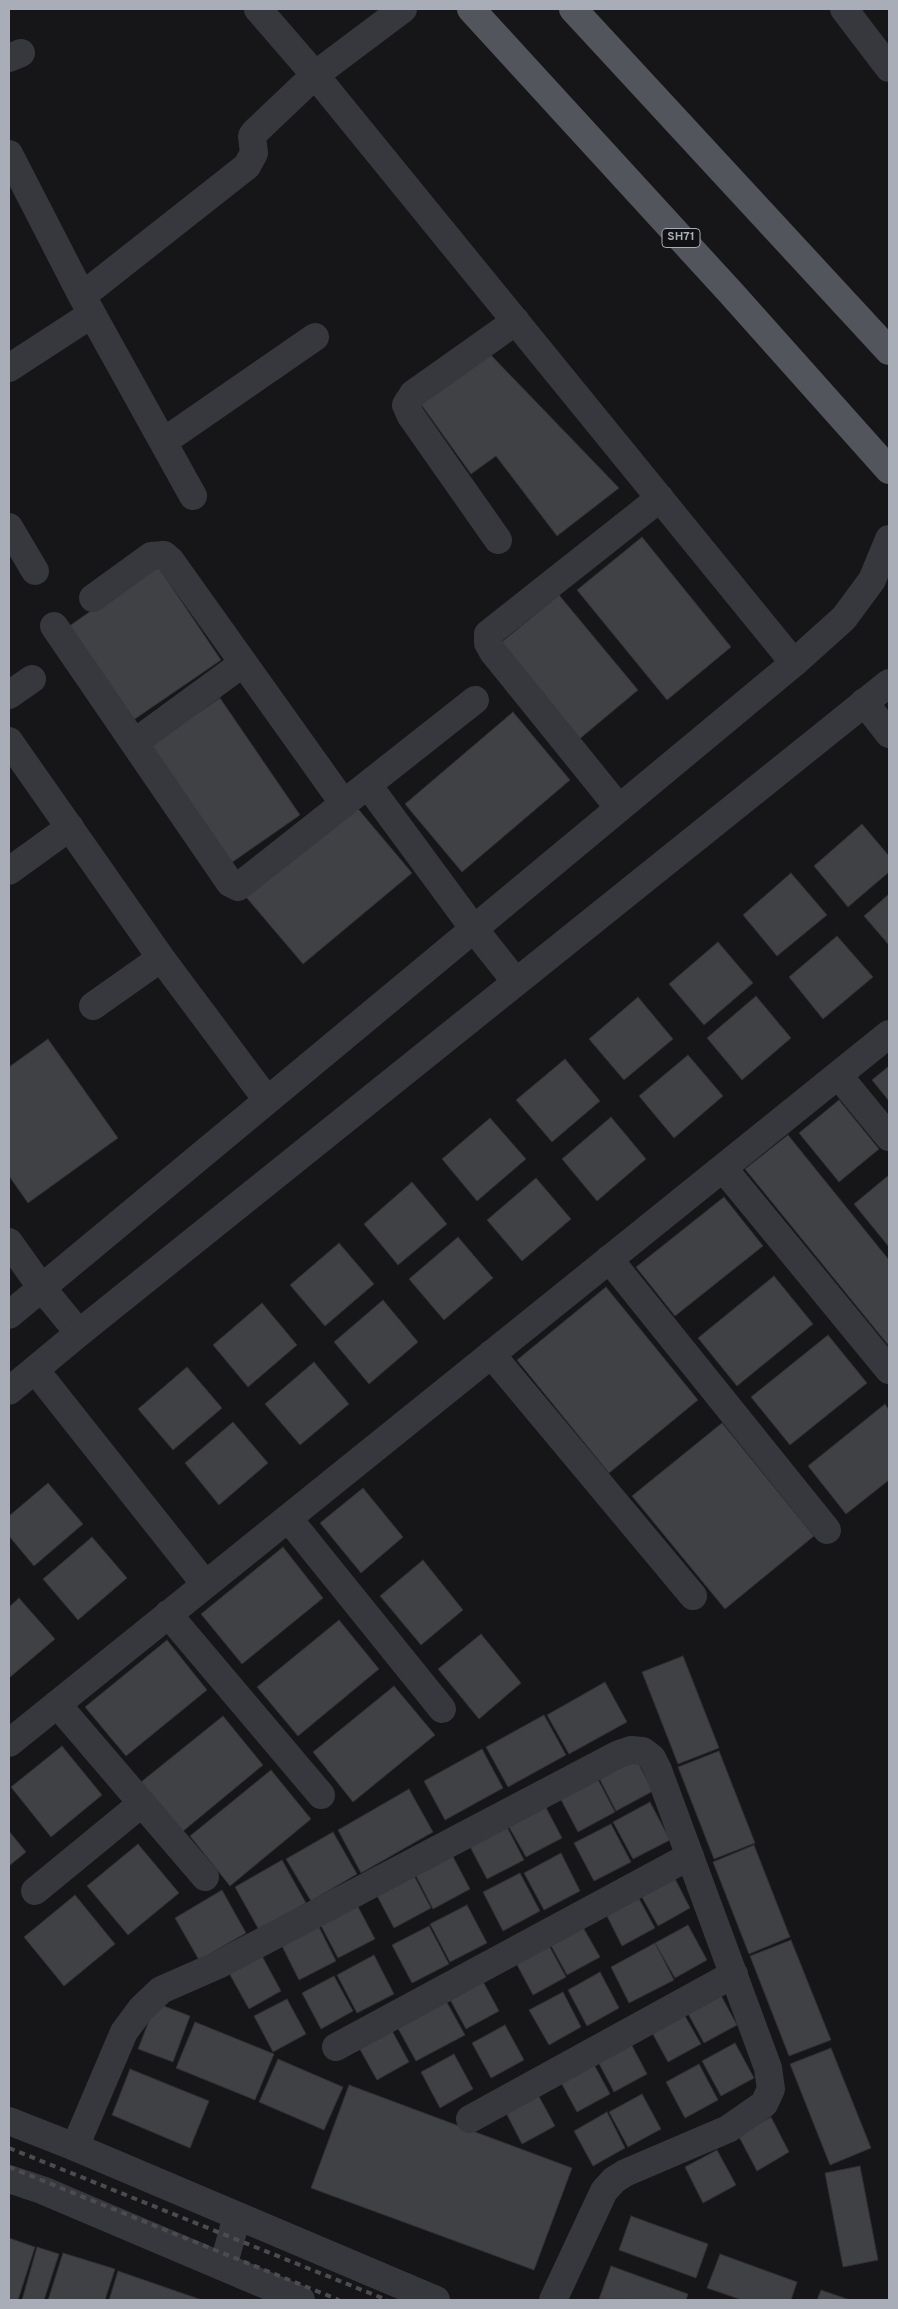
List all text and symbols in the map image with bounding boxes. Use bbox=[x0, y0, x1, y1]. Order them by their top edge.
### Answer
road number: SH71 bbox=[662, 228, 700, 248]

